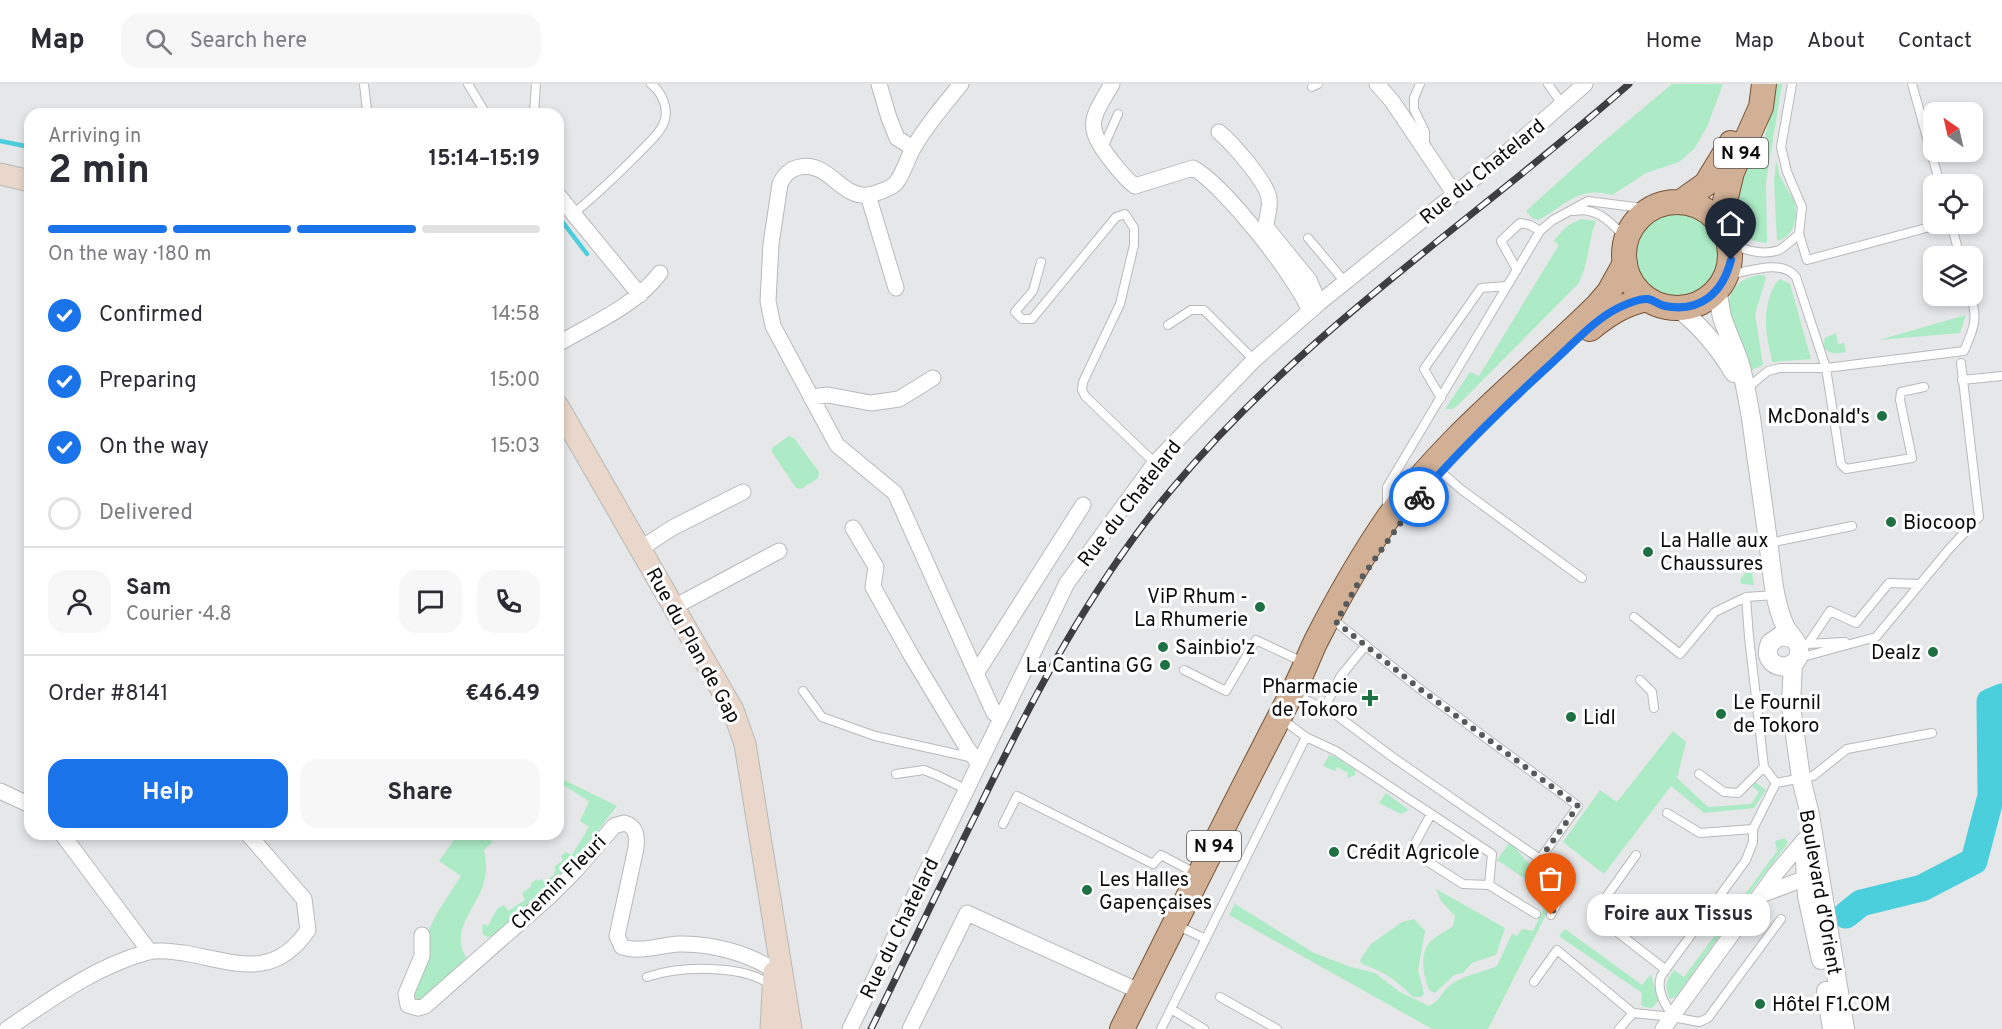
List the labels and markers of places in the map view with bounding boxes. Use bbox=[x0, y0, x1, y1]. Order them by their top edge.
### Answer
pin bbox=[1705, 198, 1756, 260]
place label: McDonald's bbox=[1767, 405, 1870, 431]
marker: McDonald's bbox=[1875, 409, 1889, 423]
place label: Biocoop bbox=[1903, 511, 1977, 537]
marker: Biocoop bbox=[1884, 515, 1898, 529]
place label: La Halle aux Chaussures bbox=[1660, 529, 1769, 578]
marker: La Halle aux Chaussures bbox=[1641, 545, 1655, 559]
place label: ViP Rhum - La Rhumerie bbox=[1134, 585, 1248, 634]
marker: ViP Rhum - La Rhumerie bbox=[1253, 600, 1267, 614]
place label: Sainbio'z bbox=[1175, 636, 1256, 662]
marker: Sainbio'z bbox=[1156, 640, 1170, 654]
place label: Dealz bbox=[1871, 641, 1921, 667]
marker: Dealz bbox=[1926, 645, 1940, 659]
place label: La Cantina GG bbox=[1026, 654, 1153, 680]
marker: La Cantina GG bbox=[1158, 658, 1172, 672]
place label: Pharmacie de Tokoro bbox=[1262, 675, 1358, 724]
marker: Pharmacie de Tokoro bbox=[1363, 691, 1377, 705]
place label: Le Fournil de Tokoro bbox=[1733, 691, 1821, 740]
place label: Lidl bbox=[1583, 706, 1616, 732]
marker: Le Fournil de Tokoro bbox=[1714, 707, 1728, 721]
marker: Lidl bbox=[1564, 710, 1578, 724]
place label: Crédit Agricole bbox=[1346, 841, 1480, 867]
marker: Crédit Agricole bbox=[1327, 845, 1341, 859]
pin bbox=[1525, 853, 1576, 915]
place label: Les Halles Gapençaises bbox=[1099, 868, 1212, 917]
marker: Les Halles Gapençaises bbox=[1080, 883, 1094, 897]
callout: Foire aux Tissus bbox=[1587, 894, 1770, 936]
place label: Hôtel F1.COM bbox=[1772, 993, 1890, 1019]
marker: Hôtel F1.COM bbox=[1753, 997, 1767, 1011]

